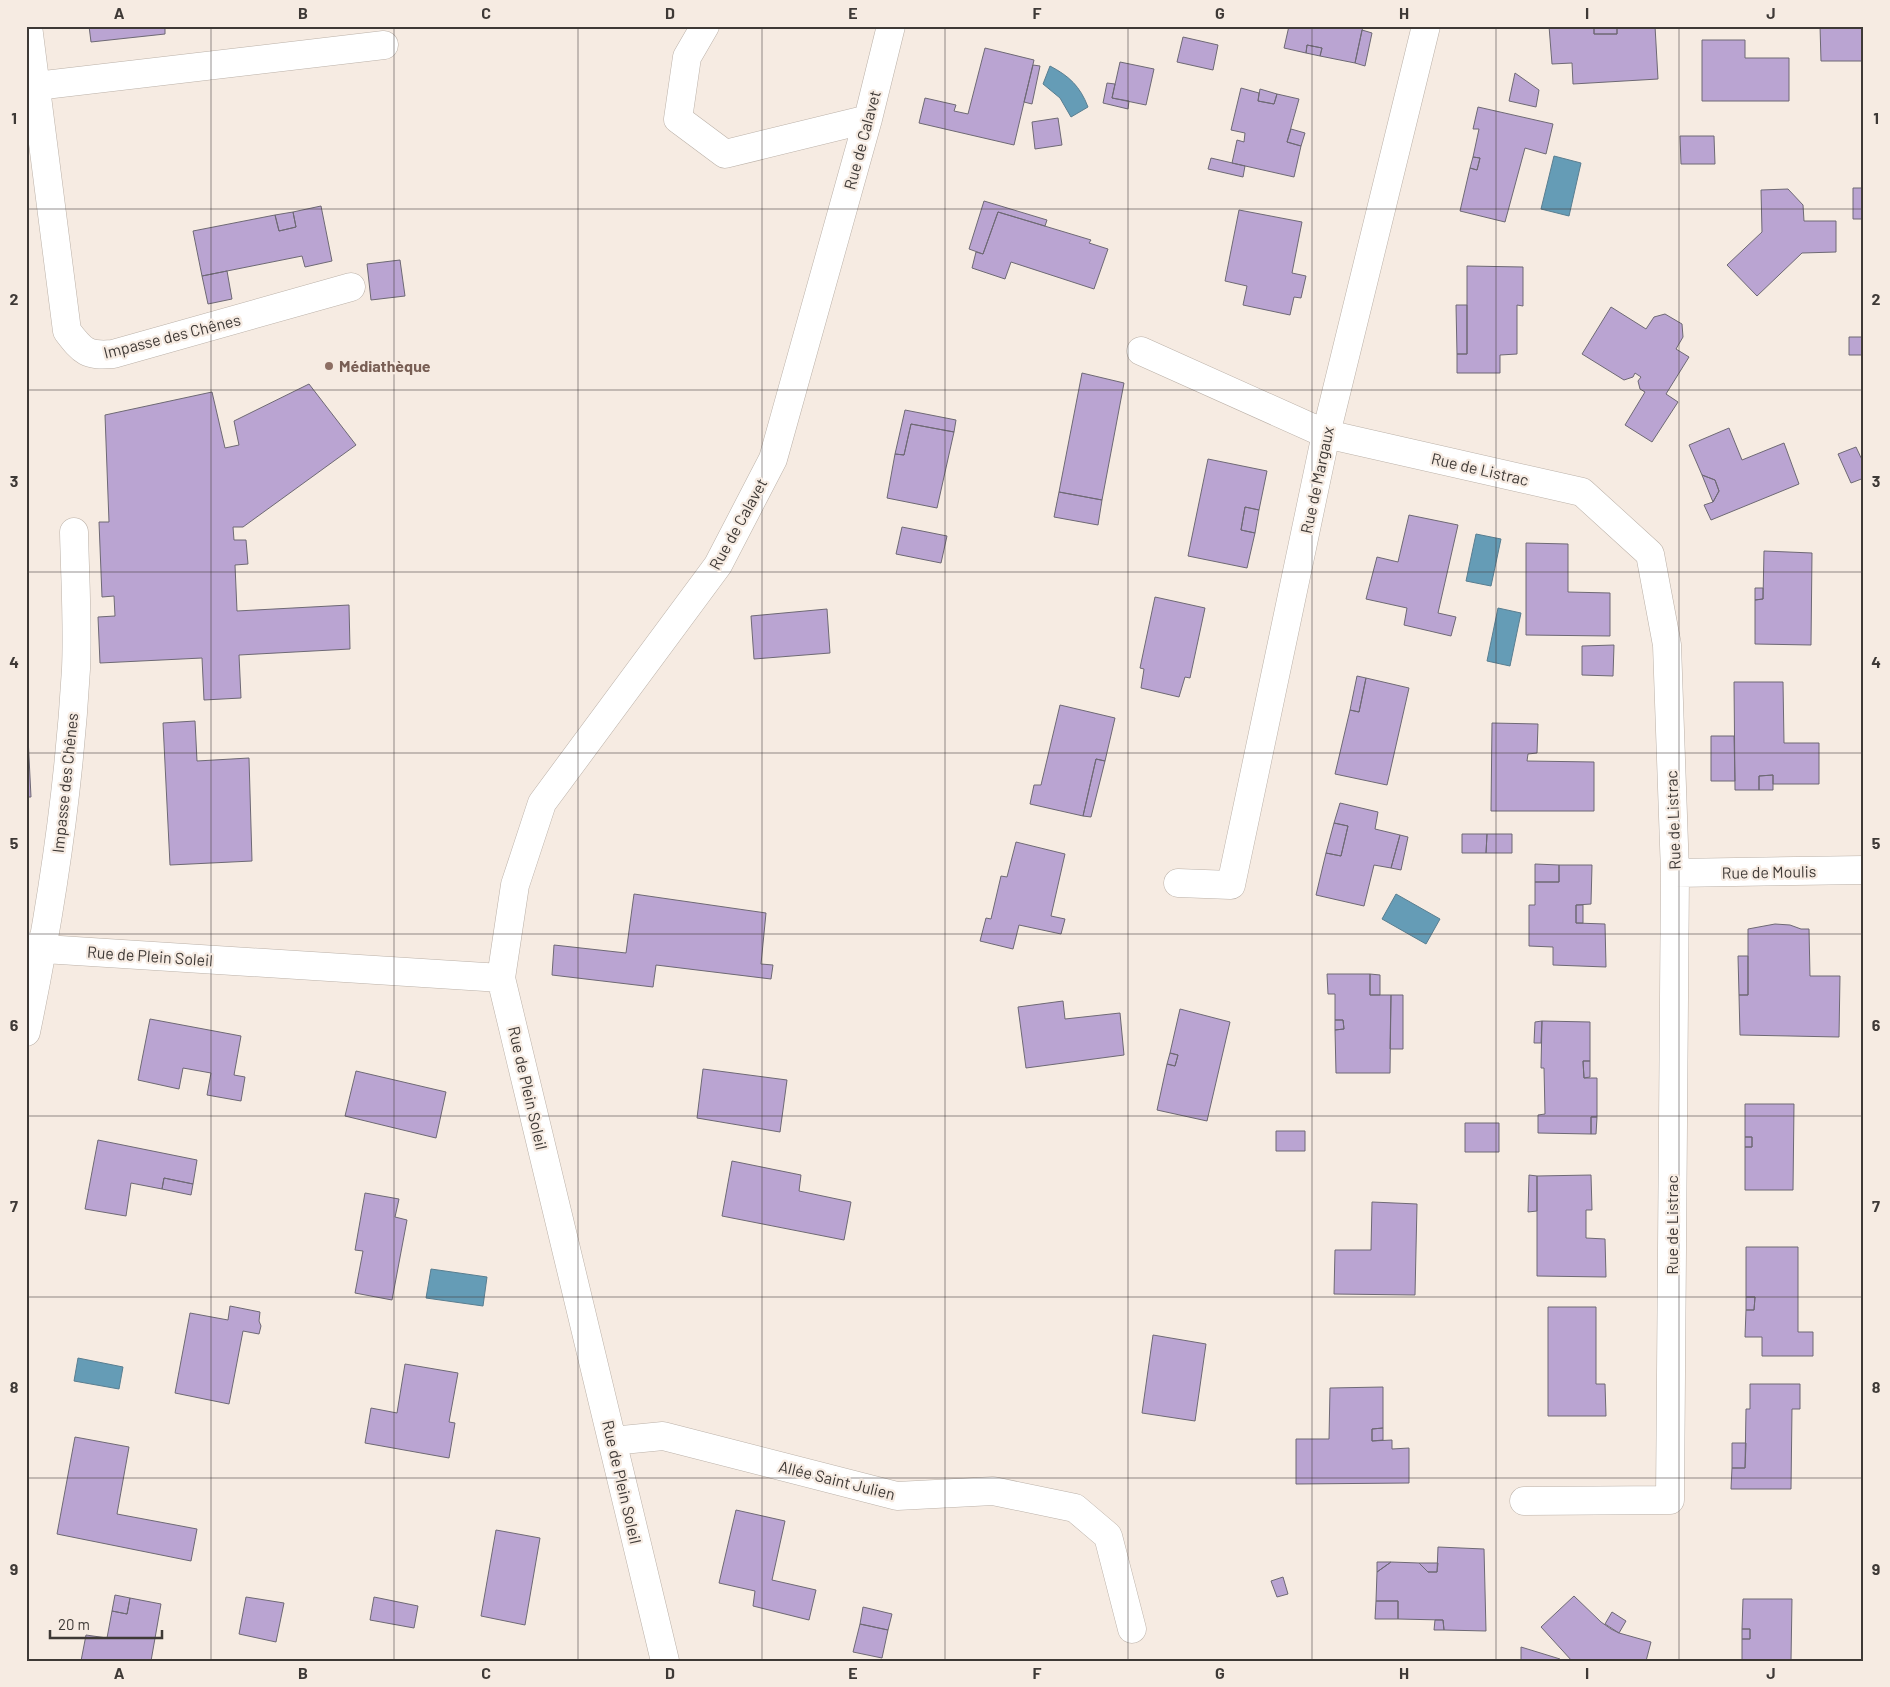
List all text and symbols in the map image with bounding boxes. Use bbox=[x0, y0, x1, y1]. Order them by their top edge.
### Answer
text: A bbox=[114, 3, 125, 22]
text: B bbox=[298, 3, 308, 22]
text: C bbox=[481, 3, 491, 22]
text: D bbox=[665, 3, 675, 22]
text: E bbox=[848, 3, 858, 22]
text: F bbox=[1033, 3, 1042, 22]
text: G bbox=[1215, 3, 1225, 22]
text: H bbox=[1399, 3, 1409, 22]
text: I bbox=[1585, 3, 1589, 22]
text: J bbox=[1766, 3, 1776, 22]
street label: Rue de Calavet bbox=[839, 88, 884, 191]
text: 1 bbox=[11, 108, 17, 127]
text: 1 bbox=[1873, 108, 1879, 127]
text: 2 bbox=[10, 289, 19, 308]
text: 2 bbox=[1872, 289, 1881, 308]
street label: Impasse des Chênes bbox=[101, 309, 242, 362]
place label: Médiathèque bbox=[339, 356, 431, 375]
marker: Médiathèque bbox=[323, 360, 335, 372]
street label: Rue de Margaux bbox=[1296, 424, 1337, 535]
street label: Rue de Listrac bbox=[1429, 448, 1531, 489]
text: 3 bbox=[10, 471, 18, 490]
text: 3 bbox=[1872, 471, 1880, 490]
street label: Rue de Calavet bbox=[705, 475, 771, 573]
text: 4 bbox=[9, 652, 19, 671]
text: 4 bbox=[1871, 652, 1881, 671]
street label: Impasse des Chênes bbox=[48, 712, 81, 854]
street label: Rue de Listrac bbox=[1661, 770, 1684, 870]
text: 5 bbox=[10, 833, 19, 852]
text: 5 bbox=[1872, 833, 1881, 852]
street label: Rue de Moulis bbox=[1721, 861, 1817, 882]
street label: Rue de Plein Soleil bbox=[86, 942, 214, 969]
text: 6 bbox=[10, 1015, 19, 1034]
text: 6 bbox=[1872, 1015, 1881, 1034]
street label: Rue de Plein Soleil bbox=[505, 1024, 552, 1152]
street label: Rue de Listrac bbox=[1662, 1175, 1681, 1275]
text: 7 bbox=[10, 1196, 18, 1215]
text: 7 bbox=[1872, 1196, 1880, 1215]
text: 8 bbox=[10, 1377, 19, 1396]
text: 8 bbox=[1872, 1377, 1881, 1396]
street label: Rue de Plein Soleil bbox=[599, 1418, 646, 1546]
street label: Allée Saint Julien bbox=[777, 1456, 897, 1503]
text: 9 bbox=[10, 1559, 18, 1578]
text: 9 bbox=[1872, 1559, 1880, 1578]
scale bar bbox=[50, 1607, 162, 1639]
text: 20 m bbox=[58, 1615, 90, 1633]
text: A bbox=[114, 1663, 125, 1682]
text: B bbox=[298, 1663, 308, 1682]
text: C bbox=[481, 1663, 491, 1682]
text: D bbox=[665, 1663, 675, 1682]
text: E bbox=[848, 1663, 858, 1682]
text: F bbox=[1033, 1663, 1042, 1682]
text: G bbox=[1215, 1663, 1225, 1682]
text: H bbox=[1399, 1663, 1409, 1682]
text: I bbox=[1585, 1663, 1589, 1682]
text: J bbox=[1766, 1663, 1776, 1682]

